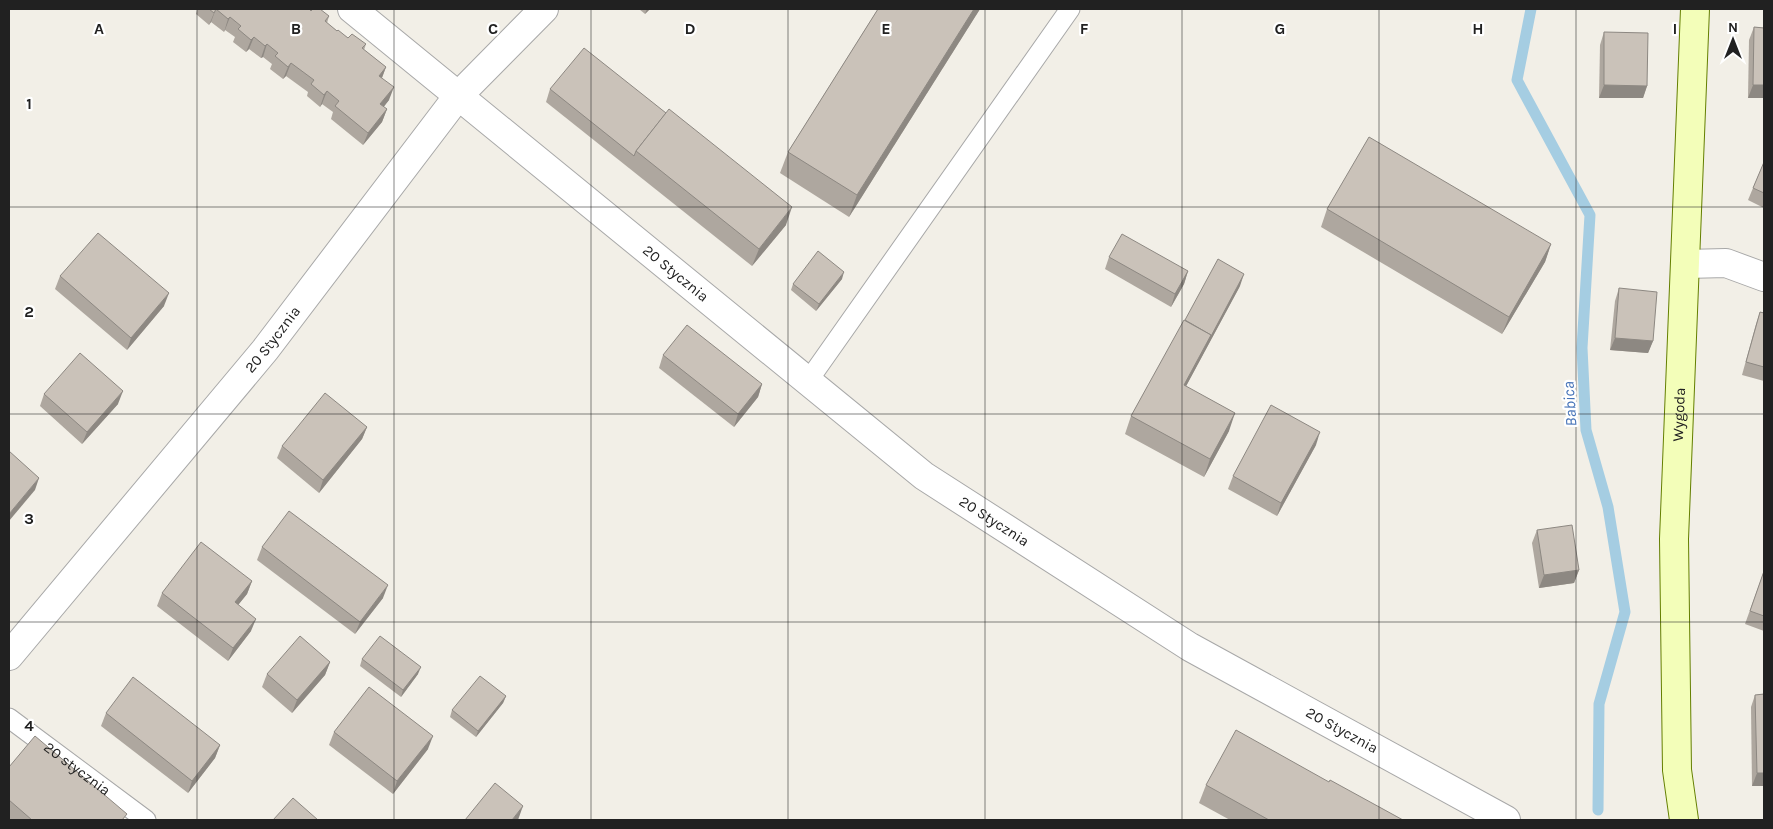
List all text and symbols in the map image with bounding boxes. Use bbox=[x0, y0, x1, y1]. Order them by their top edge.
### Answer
north arrow bbox=[1708, 15, 1758, 65]
text: A bbox=[94, 19, 104, 38]
text: B bbox=[291, 19, 301, 38]
text: C bbox=[488, 19, 498, 38]
text: D bbox=[685, 19, 696, 38]
text: E bbox=[881, 19, 891, 38]
text: F bbox=[1080, 19, 1089, 38]
text: G bbox=[1275, 19, 1285, 38]
text: H bbox=[1472, 19, 1484, 38]
text: I bbox=[1673, 19, 1677, 38]
text: N bbox=[1728, 19, 1738, 36]
text: 1 bbox=[26, 94, 32, 113]
street label: 20 Stycznia bbox=[639, 241, 712, 305]
text: 2 bbox=[24, 302, 34, 321]
street label: 20 Stycznia bbox=[241, 303, 304, 376]
water label: Babica bbox=[1558, 381, 1581, 427]
street label: Wygoda bbox=[1669, 387, 1689, 442]
street label: 20 Stycznia bbox=[956, 492, 1033, 550]
text: 3 bbox=[24, 509, 34, 528]
street label: 20 Stycznia bbox=[1303, 703, 1381, 757]
text: 4 bbox=[24, 716, 34, 735]
street label: 20 stycznia bbox=[40, 738, 114, 799]

